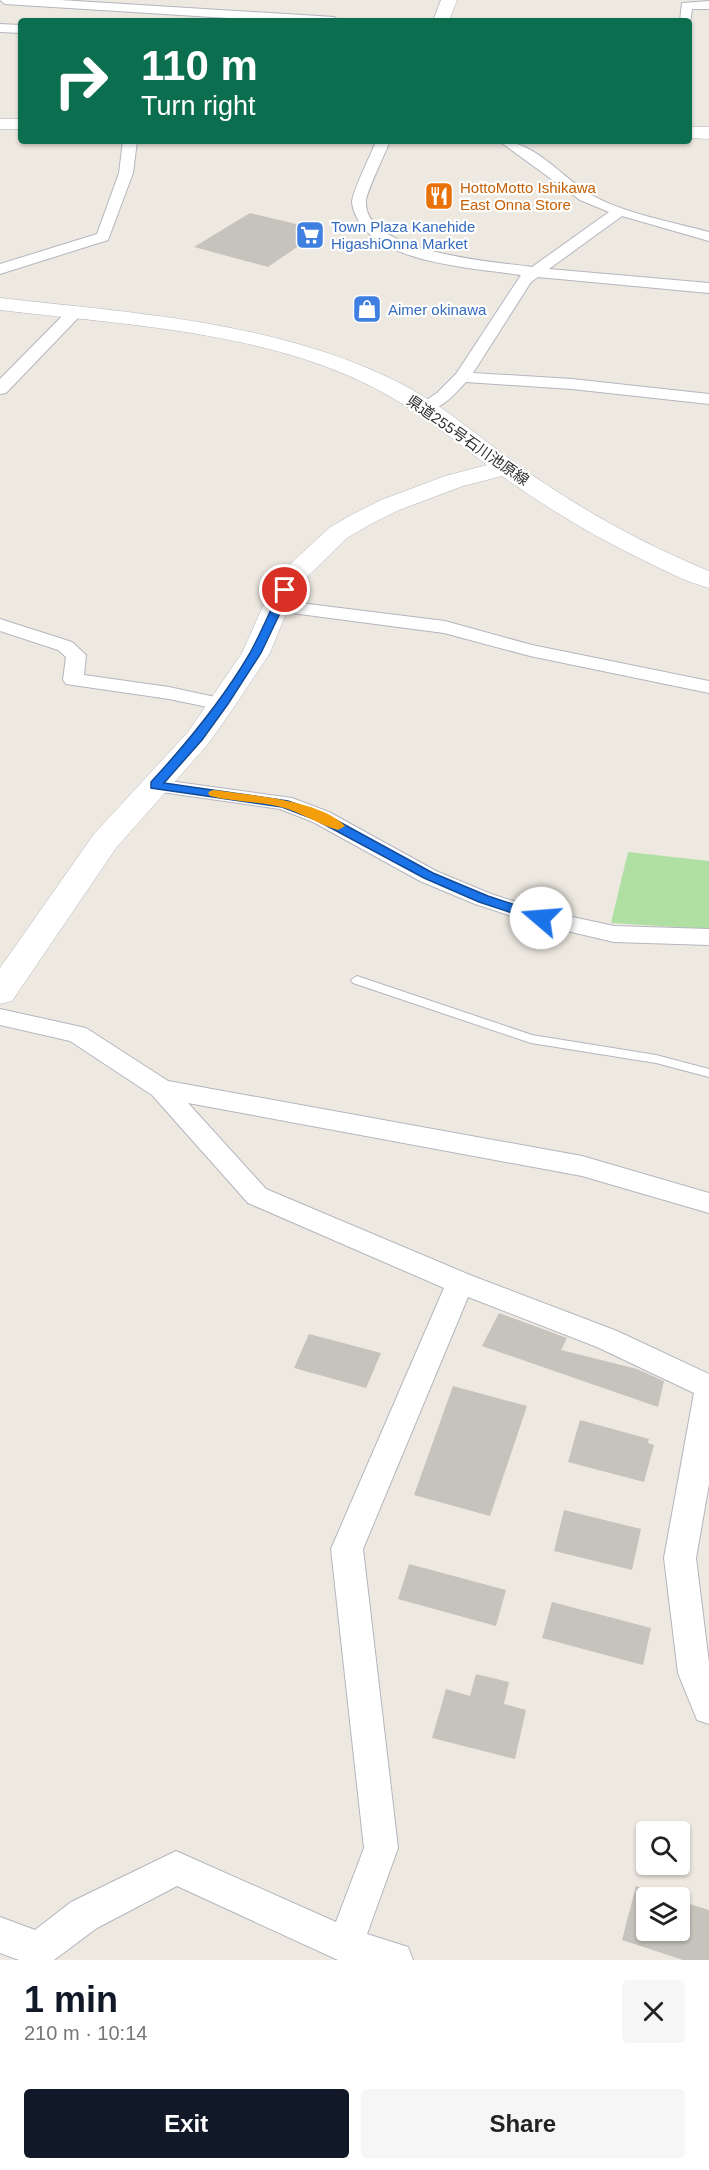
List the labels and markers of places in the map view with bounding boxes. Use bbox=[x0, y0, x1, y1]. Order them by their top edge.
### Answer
place label: HottoMotto Ishikawa East Onna Store bbox=[460, 179, 597, 213]
restaurant icon: HottoMotto Ishikawa East Onna Store bbox=[423, 180, 455, 212]
place label: Town Plaza Kanehide HigashiOnna Market bbox=[331, 218, 475, 252]
supermarket icon: Town Plaza Kanehide HigashiOnna Market bbox=[294, 219, 326, 251]
shop icon: Aimer okinawa bbox=[351, 293, 383, 325]
place label: Aimer okinawa bbox=[388, 301, 487, 318]
pin bbox=[259, 564, 310, 615]

